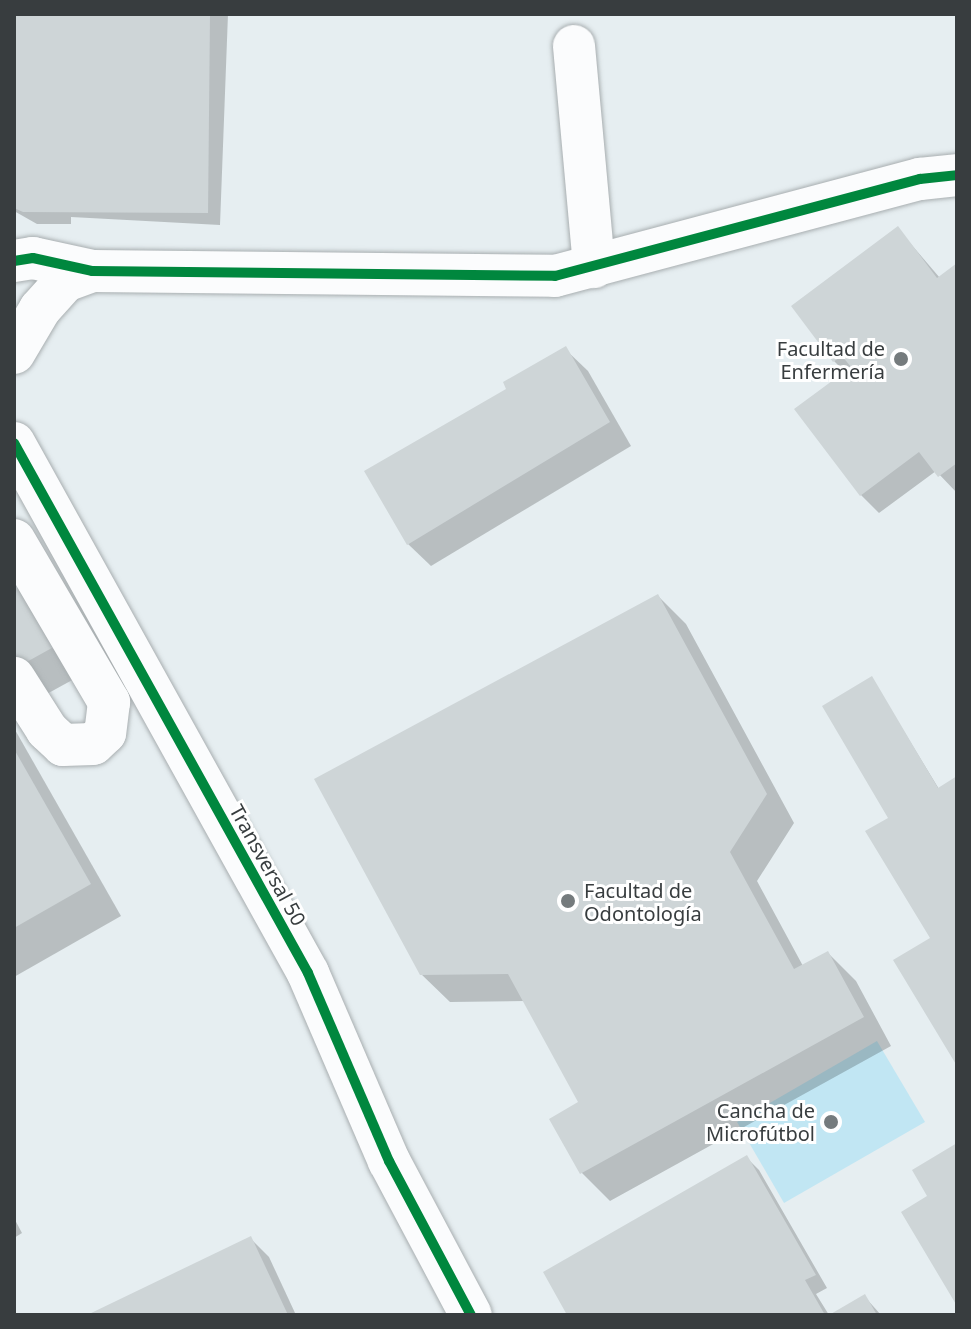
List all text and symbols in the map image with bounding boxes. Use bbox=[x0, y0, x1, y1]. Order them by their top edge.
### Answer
place label: Facultad de Enfermería bbox=[777, 336, 885, 383]
marker: Facultad de Enfermería bbox=[892, 350, 910, 368]
street label: Transversal 50 bbox=[225, 800, 311, 930]
place label: Facultad de Odontología bbox=[584, 878, 702, 925]
marker: Facultad de Odontología bbox=[559, 892, 577, 910]
place label: Cancha de Microfútbol bbox=[706, 1098, 815, 1145]
marker: Cancha de Microfútbol bbox=[822, 1113, 840, 1131]

